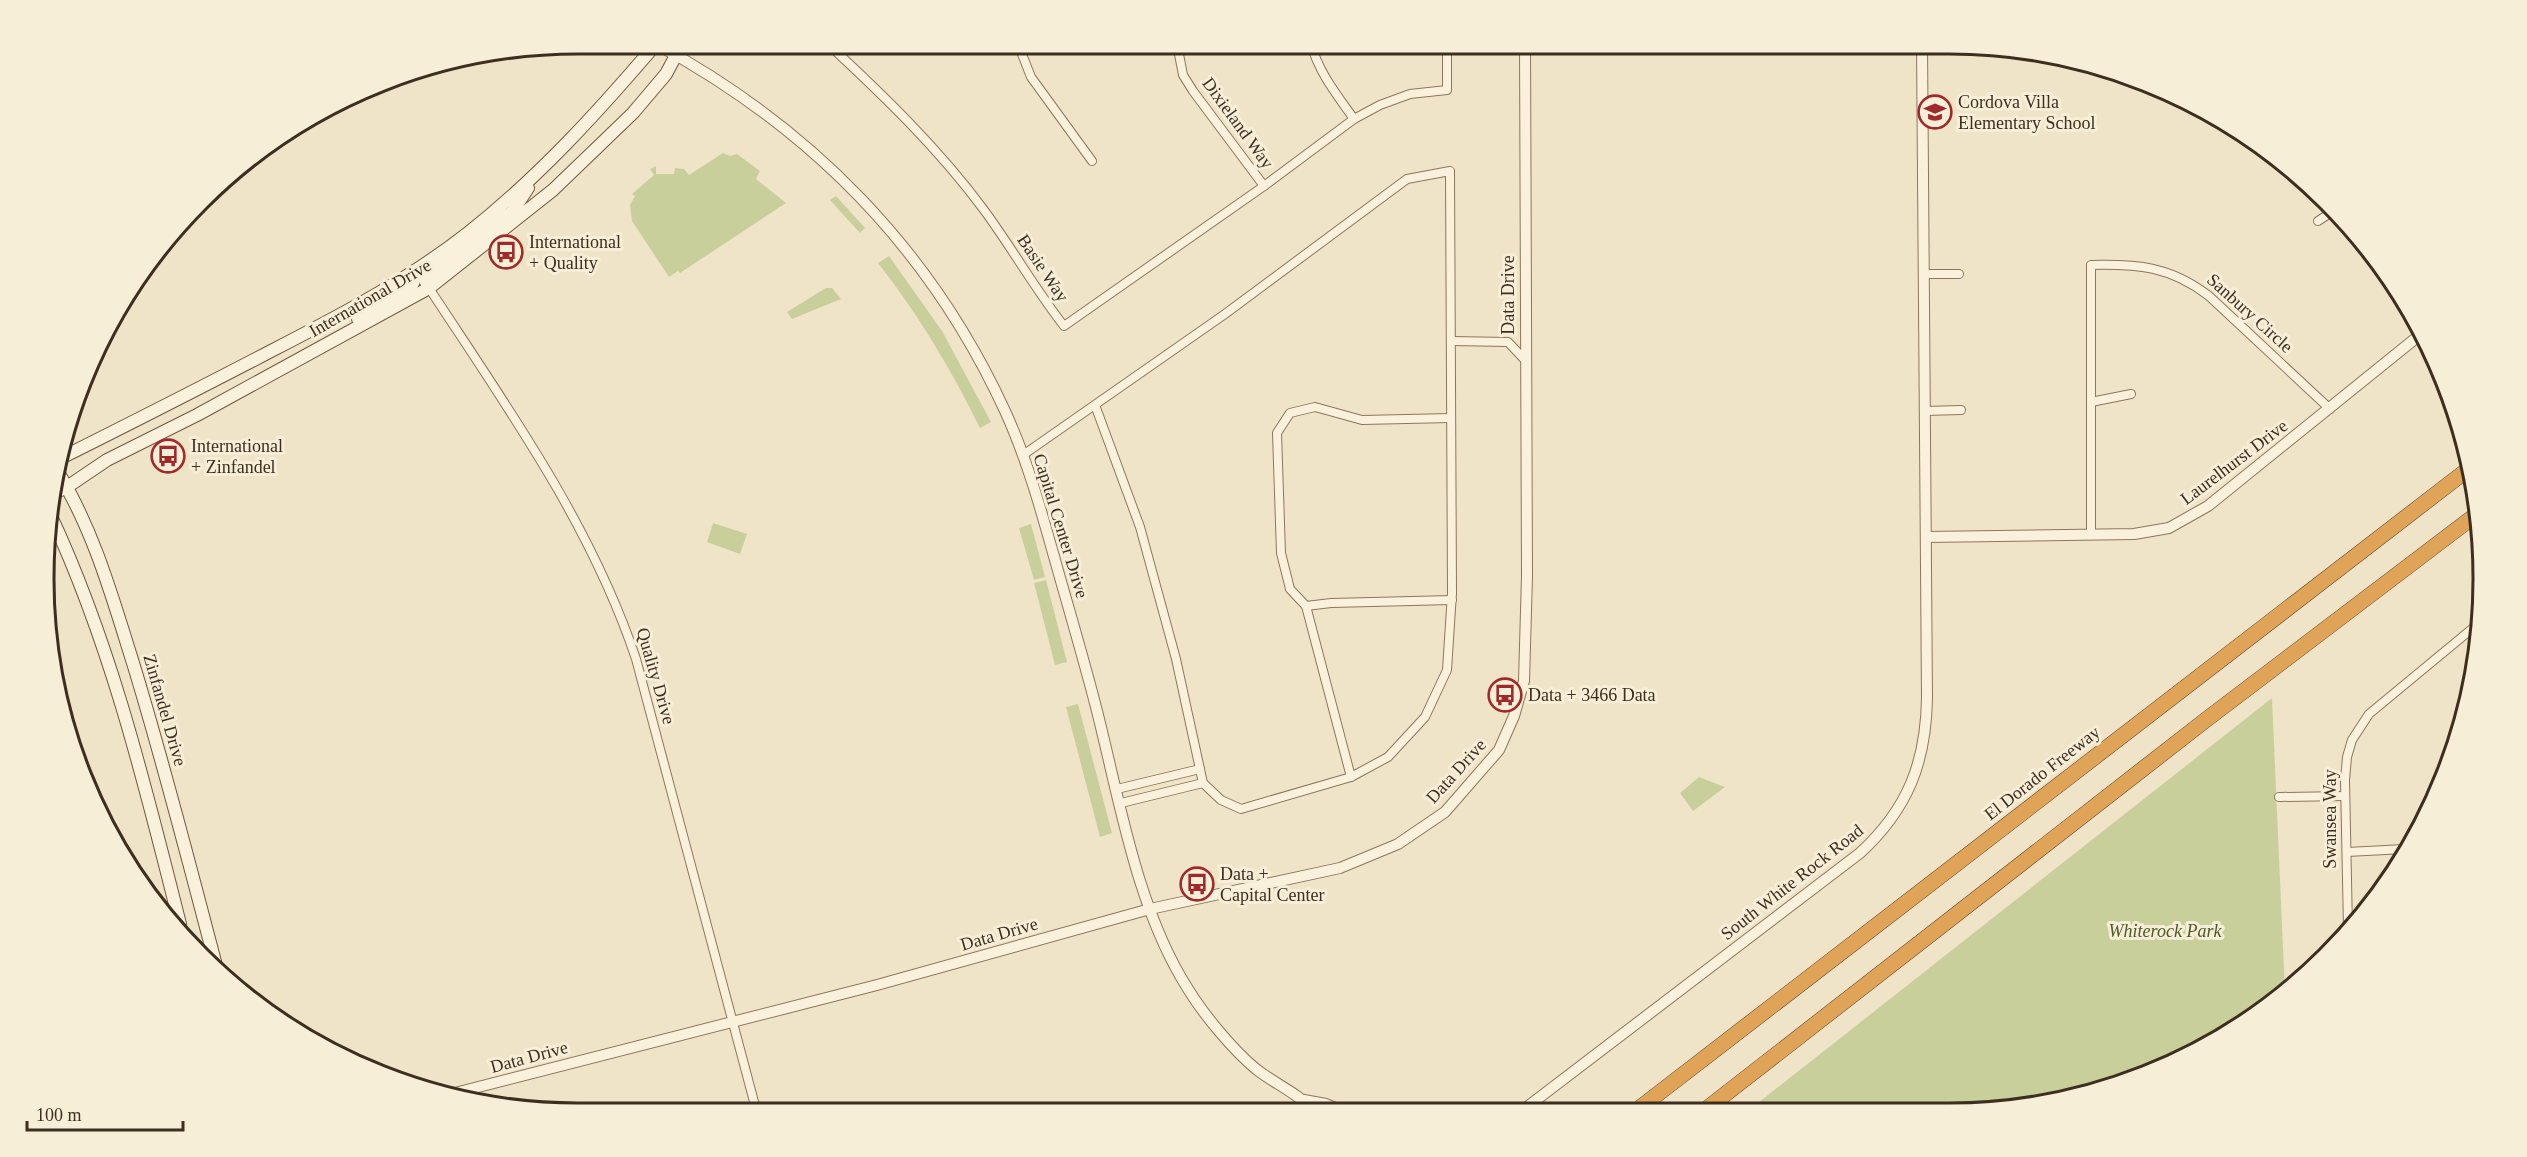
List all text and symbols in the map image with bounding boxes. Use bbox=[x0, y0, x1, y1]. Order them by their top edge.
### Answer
street label: Dixieland Way bbox=[1198, 74, 1278, 172]
place label: Cordova Villa Elementary School bbox=[1958, 92, 2095, 133]
school or university icon: Cordova Villa Elementary School bbox=[1917, 94, 1953, 130]
street label: Basie Way bbox=[1013, 231, 1073, 305]
place label: International + Quality bbox=[529, 232, 621, 273]
bus stop icon: International + Quality bbox=[488, 234, 524, 270]
street label: International Drive bbox=[305, 255, 435, 341]
street label: Data Drive bbox=[1498, 255, 1518, 335]
street label: Sanbury Circle bbox=[2203, 269, 2297, 357]
street label: Laurelhurst Drive bbox=[2177, 415, 2291, 509]
place label: International + Zinfandel bbox=[191, 436, 283, 477]
bus stop icon: International + Zinfandel bbox=[150, 438, 186, 474]
street label: Capital Center Drive bbox=[1030, 451, 1092, 601]
street label: Quality Drive bbox=[633, 625, 679, 727]
street label: Zinfandel Drive bbox=[139, 652, 191, 768]
bus stop icon: Data + 3466 Data bbox=[1487, 677, 1523, 713]
place label: Data + 3466 Data bbox=[1528, 685, 1656, 705]
street label: El Dorado Freeway bbox=[1980, 722, 2104, 824]
street label: Data Drive bbox=[1422, 735, 1490, 807]
street label: Swansea Way bbox=[2320, 769, 2340, 869]
street label: South White Rock Road bbox=[1717, 820, 1867, 944]
place label: Data + Capital Center bbox=[1220, 864, 1324, 905]
bus stop icon: Data + Capital Center bbox=[1179, 866, 1215, 902]
street label: Data Drive bbox=[958, 913, 1040, 955]
park label: Whiterock Park bbox=[2109, 921, 2222, 941]
street label: Data Drive bbox=[488, 1037, 570, 1077]
scale bar bbox=[27, 1094, 183, 1132]
text: 100 m bbox=[36, 1105, 82, 1125]

